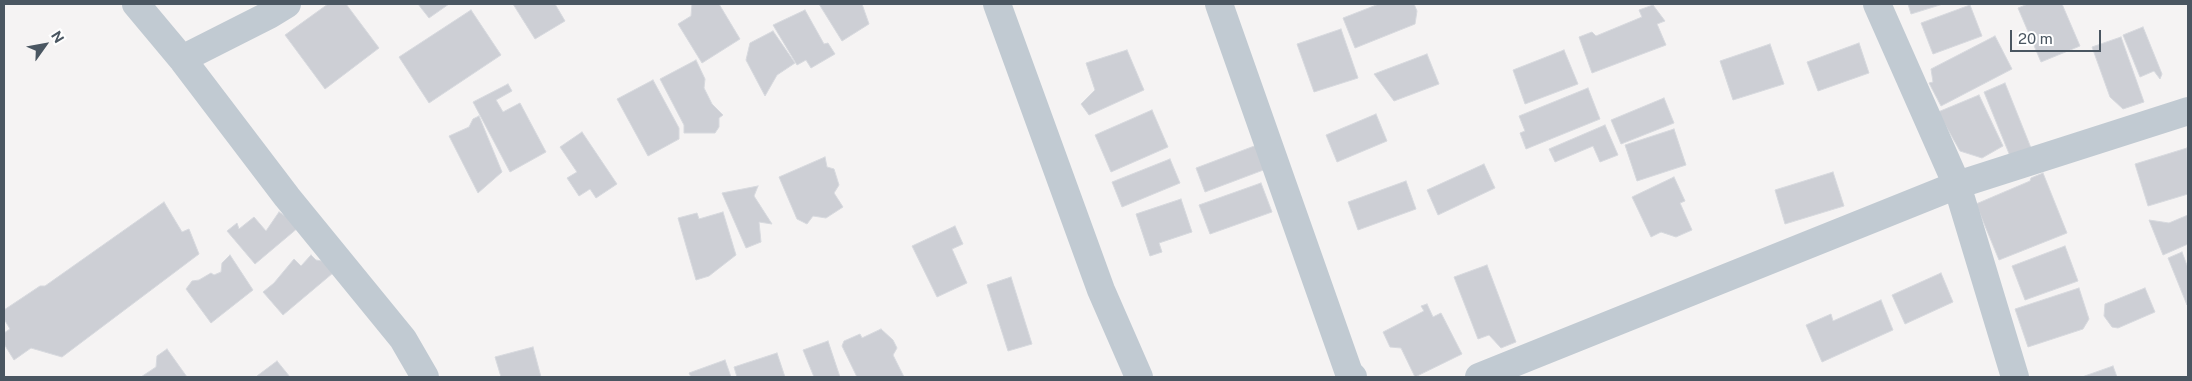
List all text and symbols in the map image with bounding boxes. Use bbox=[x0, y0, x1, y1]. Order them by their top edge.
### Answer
north arrow bbox=[20, 20, 70, 70]
scale bar bbox=[2012, 20, 2103, 52]
text: N bbox=[48, 28, 67, 46]
text: 20 m bbox=[2018, 30, 2053, 47]

